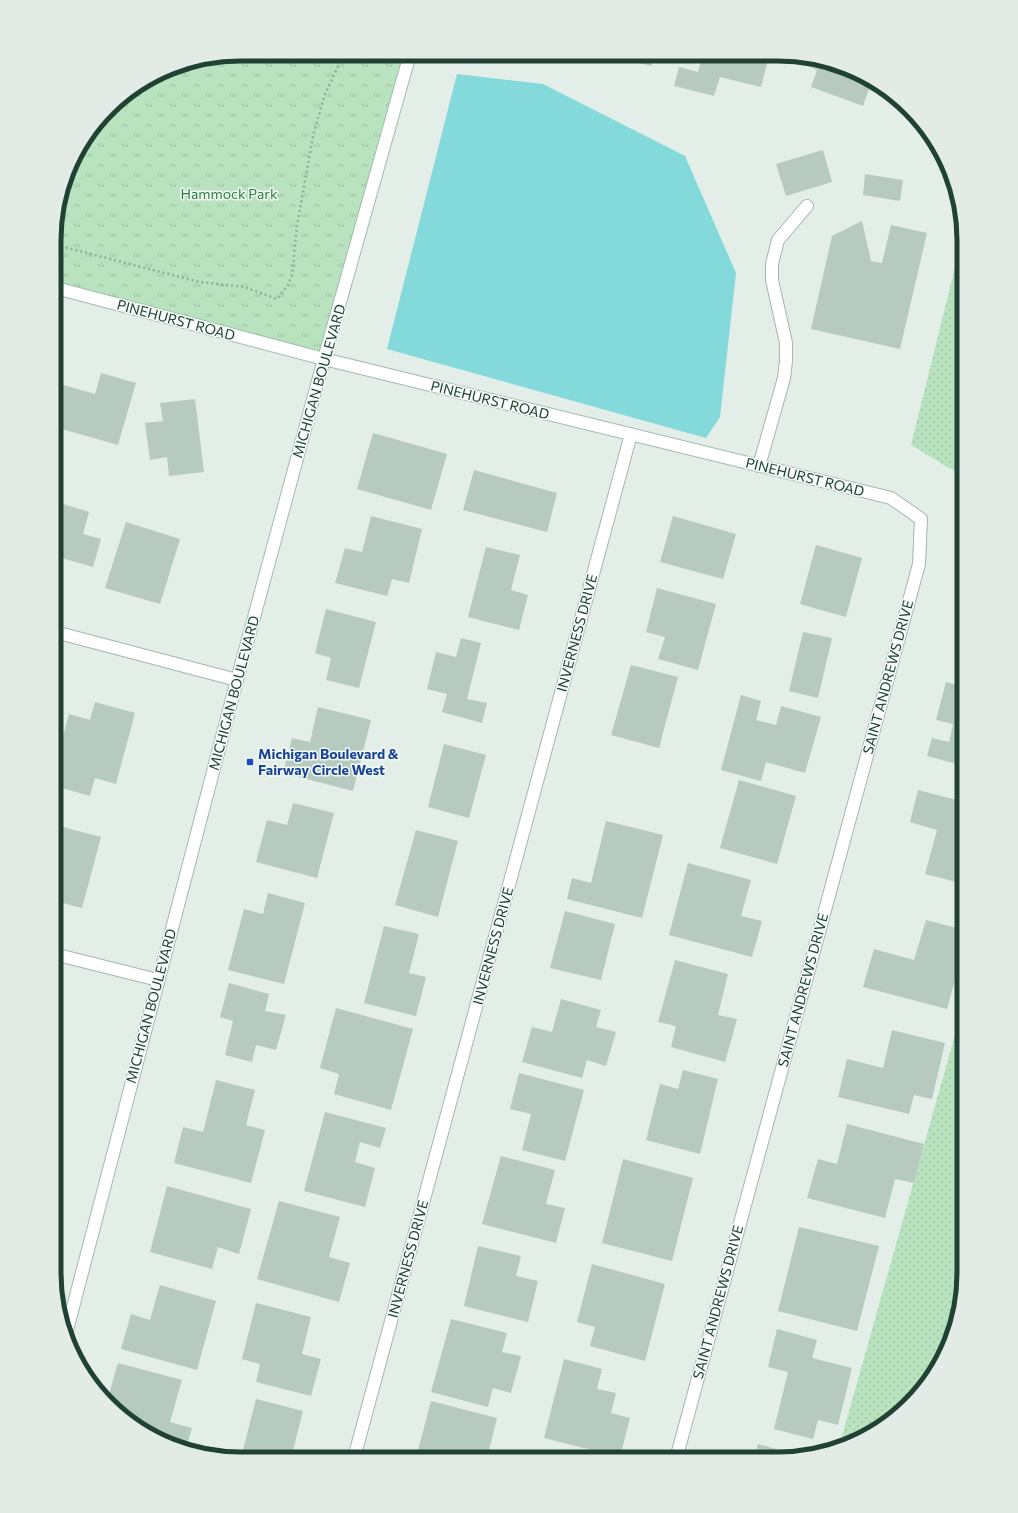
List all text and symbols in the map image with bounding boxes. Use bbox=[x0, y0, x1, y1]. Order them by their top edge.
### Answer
park label: Hammock Park bbox=[180, 185, 278, 202]
street label: PINEHURST ROAD bbox=[115, 296, 237, 343]
street label: MICHIGAN BOULEVARD bbox=[288, 302, 349, 460]
street label: PINEHURST ROAD bbox=[429, 377, 551, 422]
street label: PINEHURST ROAD bbox=[744, 454, 866, 499]
street label: INVERNESS DRIVE bbox=[553, 572, 600, 694]
street label: SAINT ANDREWS DRIVE bbox=[859, 598, 916, 756]
street label: MICHIGAN BOULEVARD bbox=[205, 614, 262, 772]
place label: Michigan Boulevard & Fairway Circle West bbox=[258, 745, 399, 778]
marker: Michigan Boulevard & Fairway Circle West bbox=[245, 757, 255, 767]
street label: INVERNESS DRIVE bbox=[469, 885, 516, 1007]
street label: SAINT ANDREWS DRIVE bbox=[774, 911, 831, 1069]
street label: MICHIGAN BOULEVARD bbox=[122, 927, 179, 1085]
street label: INVERNESS DRIVE bbox=[384, 1198, 431, 1320]
street label: SAINT ANDREWS DRIVE bbox=[689, 1223, 746, 1381]

